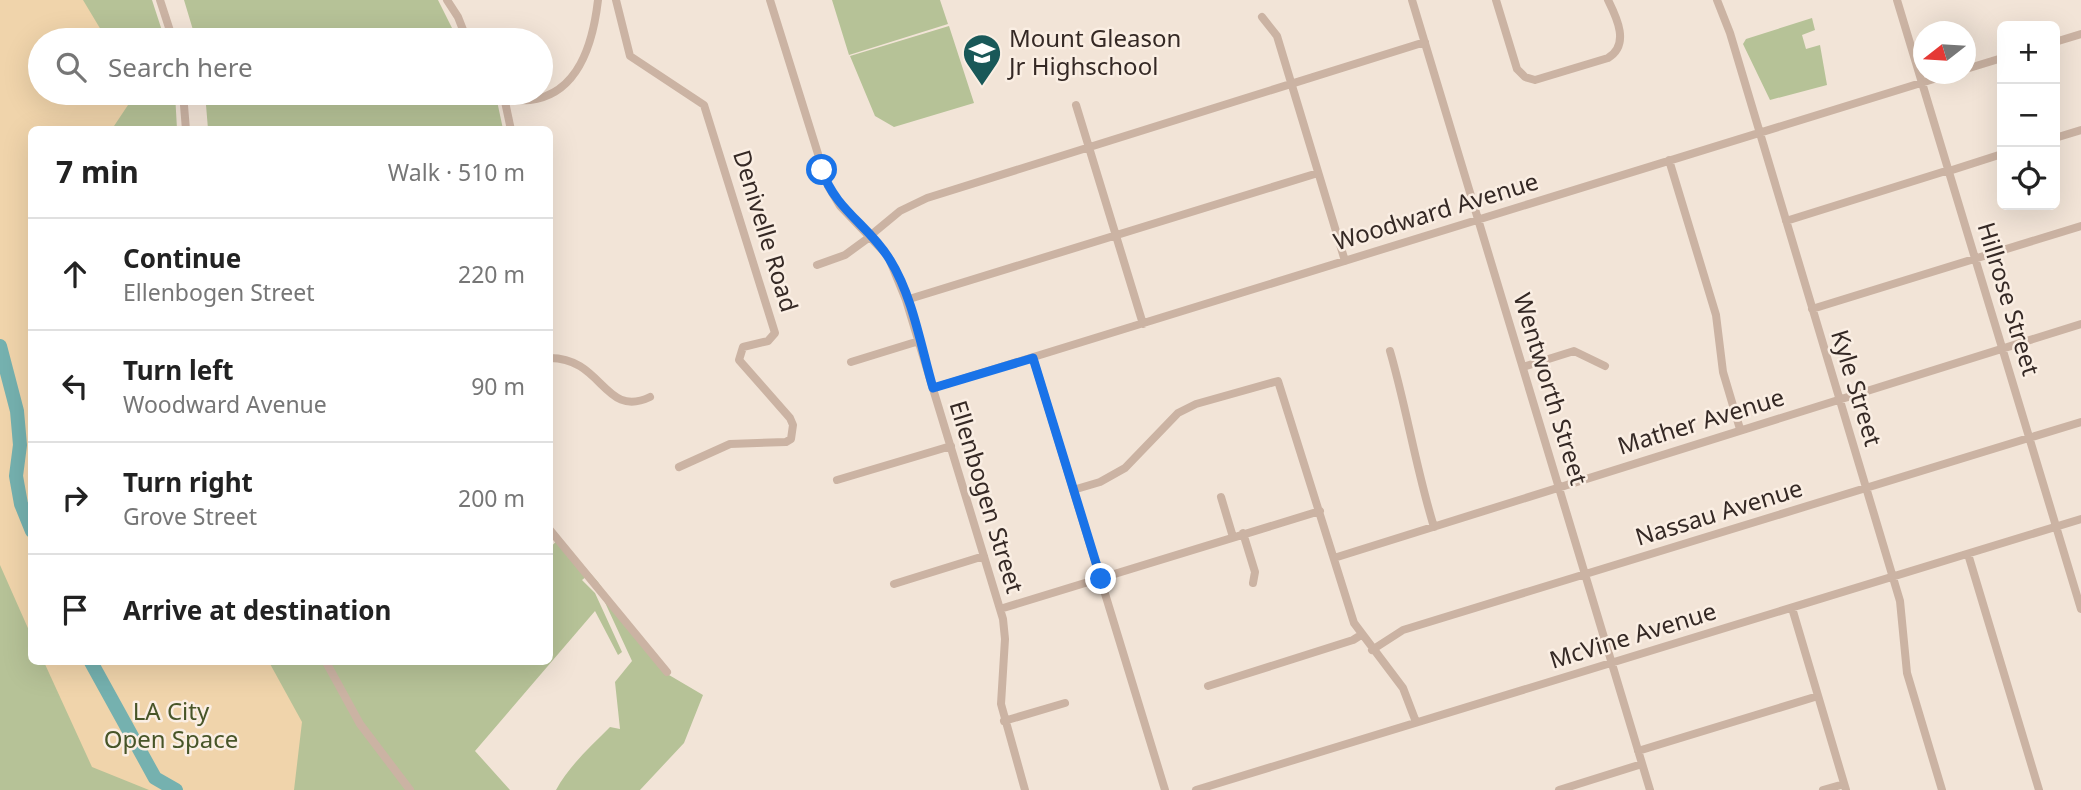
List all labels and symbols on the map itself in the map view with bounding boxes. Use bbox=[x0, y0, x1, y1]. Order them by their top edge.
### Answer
place label: Mount Gleason Jr Highschool bbox=[1007, 21, 1181, 82]
north arrow bbox=[1913, 21, 1976, 84]
school or university icon: Mount Gleason Jr Highschool bbox=[961, 32, 1003, 87]
street label: Denivelle Road bbox=[726, 146, 807, 316]
route start bbox=[806, 154, 837, 185]
street label: Woodward Avenue bbox=[1329, 164, 1542, 257]
street label: Hillrose Street bbox=[1970, 218, 2048, 380]
street label: Wentworth Street bbox=[1507, 289, 1596, 489]
street label: Kyle Street bbox=[1824, 325, 1891, 450]
street label: Mather Avenue bbox=[1613, 380, 1788, 462]
street label: Ellenbogen Street bbox=[942, 396, 1033, 597]
street label: Nassau Avenue bbox=[1631, 470, 1806, 553]
route end bbox=[1085, 563, 1116, 594]
street label: McVine Avenue bbox=[1545, 594, 1720, 676]
park label: LA City Open Space bbox=[104, 694, 238, 755]

